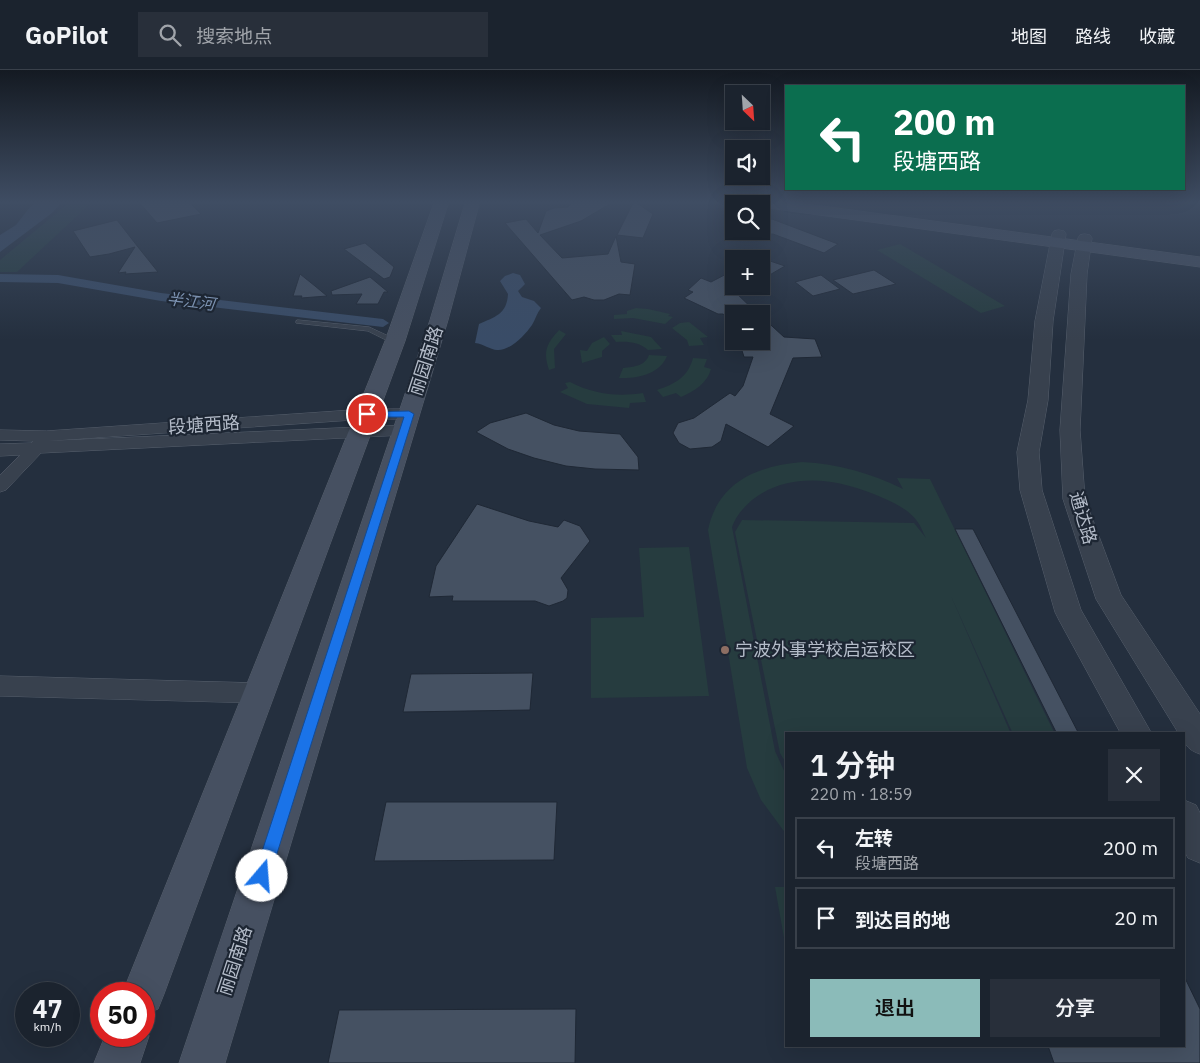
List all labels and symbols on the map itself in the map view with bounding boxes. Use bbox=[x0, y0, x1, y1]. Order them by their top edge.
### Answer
north arrow bbox=[725, 85, 770, 130]
water label: 半江河 bbox=[166, 288, 219, 314]
street label: 丽园南路 bbox=[403, 323, 448, 399]
pin bbox=[346, 393, 388, 435]
street label: 段塘西路 bbox=[167, 411, 241, 438]
street label: 通达路 bbox=[1065, 489, 1102, 547]
place label: 宁波外事学校启运校区 bbox=[735, 638, 915, 661]
marker: 宁波外事学校启运校区 bbox=[719, 644, 731, 656]
position arrow bbox=[235, 849, 287, 901]
street label: 丽园南路 bbox=[212, 923, 257, 999]
speed limit sign: 50 bbox=[90, 982, 155, 1047]

